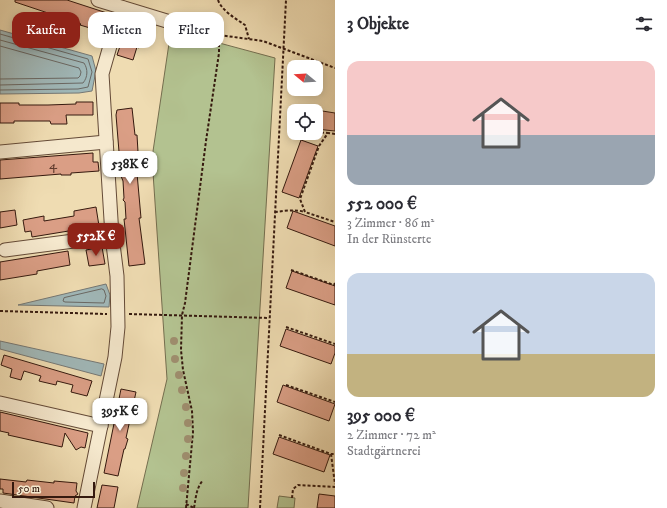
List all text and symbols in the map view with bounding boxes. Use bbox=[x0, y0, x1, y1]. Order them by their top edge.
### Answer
chip: Kaufen bbox=[12, 12, 80, 48]
chip: Mieten bbox=[88, 12, 156, 48]
chip: Filter bbox=[164, 12, 224, 48]
text: 3 Objekte bbox=[347, 13, 409, 35]
icon: filters bbox=[633, 13, 655, 35]
north arrow bbox=[287, 60, 323, 96]
map controls bbox=[287, 60, 323, 140]
icon: home bbox=[465, 87, 537, 159]
button: locate bbox=[287, 104, 323, 140]
pin: 538K € bbox=[97, 151, 163, 185]
house number: 4 bbox=[49, 156, 58, 174]
text: 538K € bbox=[111, 156, 149, 172]
text: 552 000 € bbox=[347, 193, 417, 215]
text: 3 Zimmer · 86 m² bbox=[347, 215, 434, 231]
pin: 552K € bbox=[63, 223, 129, 257]
text: 552K € bbox=[77, 228, 115, 244]
text: In der Rünsterte bbox=[347, 231, 431, 247]
icon: home bbox=[465, 299, 537, 371]
pin: 395K € bbox=[87, 398, 153, 432]
text: 395K € bbox=[101, 403, 139, 419]
text: 395 000 € bbox=[347, 405, 415, 427]
text: 2 Zimmer · 72 m² bbox=[347, 427, 436, 443]
text: Stadtgärtnerei bbox=[347, 443, 421, 459]
scale bar bbox=[12, 480, 95, 499]
text: 50 m bbox=[18, 482, 40, 496]

